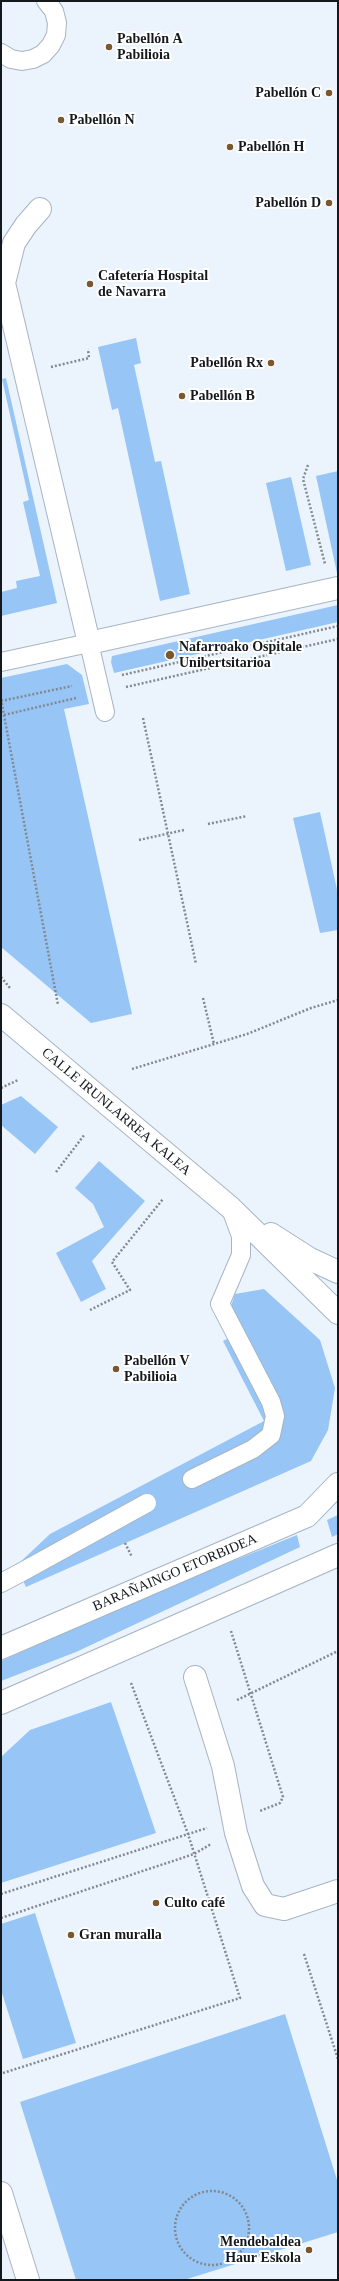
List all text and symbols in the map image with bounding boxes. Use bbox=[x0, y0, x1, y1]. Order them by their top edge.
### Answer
place label: Pabellón A Pabilioia bbox=[117, 31, 183, 64]
marker: Pabellón A Pabilioia bbox=[104, 42, 114, 52]
place label: Pabellón C bbox=[255, 85, 321, 101]
marker: Pabellón C bbox=[324, 88, 334, 98]
place label: Pabellón N bbox=[69, 112, 135, 128]
marker: Pabellón N bbox=[56, 115, 66, 125]
place label: Pabellón H bbox=[238, 139, 305, 155]
marker: Pabellón H bbox=[225, 142, 235, 152]
place label: Pabellón D bbox=[255, 195, 321, 211]
marker: Pabellón D bbox=[324, 198, 334, 208]
place label: Cafetería Hospital de Navarra bbox=[98, 268, 208, 300]
marker: Cafetería Hospital de Navarra bbox=[85, 279, 95, 289]
place label: Pabellón Rx bbox=[190, 355, 263, 371]
marker: Pabellón Rx bbox=[266, 358, 276, 368]
place label: Pabellón B bbox=[190, 388, 255, 404]
marker: Pabellón B bbox=[177, 391, 187, 401]
place label: Nafarroako Ospitale Unibertsitarioa bbox=[179, 639, 302, 672]
marker: Nafarroako Ospitale Unibertsitarioa bbox=[164, 649, 176, 661]
street label: CALLE IRUNLARREA KALEA bbox=[38, 1045, 194, 1179]
place label: Pabellón V Pabilioia bbox=[124, 1353, 190, 1386]
marker: Pabellón V Pabilioia bbox=[111, 1364, 121, 1374]
street label: BARAÑAINGO ETORBIDEA bbox=[90, 1531, 260, 1615]
place label: Culto café bbox=[164, 1895, 225, 1911]
marker: Culto café bbox=[151, 1898, 161, 1908]
place label: Gran muralla bbox=[79, 1927, 162, 1943]
marker: Gran muralla bbox=[66, 1930, 76, 1940]
place label: Mendebaldea Haur Eskola bbox=[220, 2234, 301, 2266]
marker: Mendebaldea Haur Eskola bbox=[304, 2245, 314, 2255]

